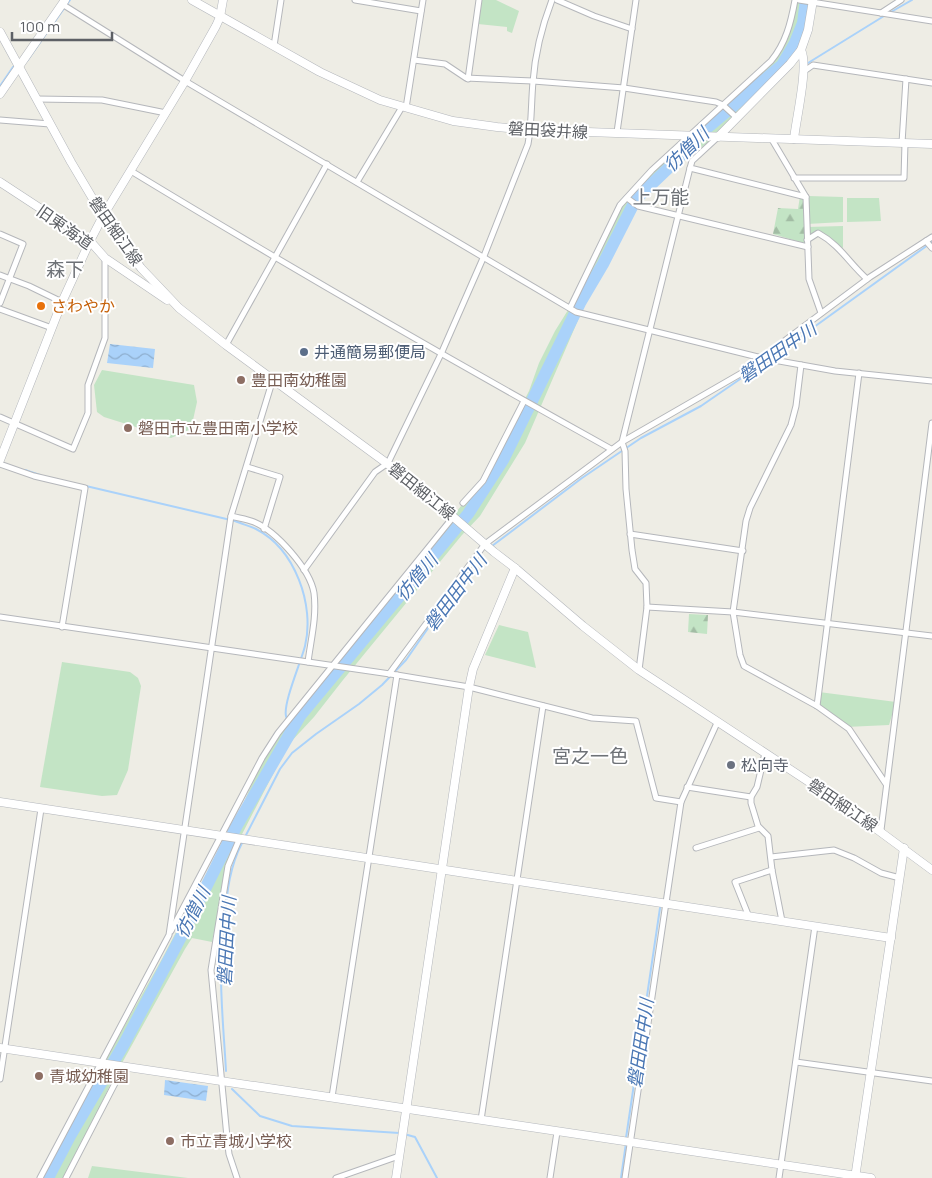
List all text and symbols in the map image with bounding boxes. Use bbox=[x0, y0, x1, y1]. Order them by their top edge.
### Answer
scale bar bbox=[12, 10, 112, 42]
text: 100 m bbox=[20, 16, 60, 37]
street label: 磐田袋井線 bbox=[507, 117, 589, 143]
water label: 彷僧川 bbox=[658, 120, 715, 176]
district label: 上万能 bbox=[632, 184, 690, 210]
street label: 磐田細江線 bbox=[84, 192, 148, 270]
street label: 旧東海道 bbox=[32, 200, 98, 254]
district label: 森下 bbox=[46, 256, 84, 282]
place label: さわやか bbox=[51, 295, 115, 317]
marker: さわやか bbox=[35, 300, 47, 312]
water label: 磐田田中川 bbox=[733, 315, 822, 388]
place label: 井通簡易郵便局 bbox=[314, 341, 426, 363]
marker: 井通簡易郵便局 bbox=[298, 346, 310, 358]
place label: 豊田南幼稚園 bbox=[251, 369, 347, 391]
marker: 豊田南幼稚園 bbox=[235, 374, 247, 386]
place label: 磐田市立豊田南小学校 bbox=[138, 417, 298, 439]
marker: 磐田市立豊田南小学校 bbox=[122, 422, 134, 434]
street label: 磐田細江線 bbox=[384, 457, 460, 525]
water label: 彷僧川 bbox=[389, 547, 444, 605]
water label: 磐田田中川 bbox=[418, 547, 493, 635]
district label: 宮之一色 bbox=[552, 743, 628, 769]
place label: 松向寺 bbox=[741, 754, 789, 776]
marker: 松向寺 bbox=[725, 759, 737, 771]
street label: 磐田細江線 bbox=[804, 774, 882, 836]
water label: 彷僧川 bbox=[169, 881, 216, 942]
water label: 磐田田中川 bbox=[212, 893, 240, 987]
water label: 磐田田中川 bbox=[622, 995, 658, 1089]
place label: 青城幼稚園 bbox=[49, 1065, 129, 1087]
marker: 青城幼稚園 bbox=[33, 1070, 45, 1082]
place label: 市立青城小学校 bbox=[180, 1130, 292, 1152]
marker: 市立青城小学校 bbox=[164, 1135, 176, 1147]

